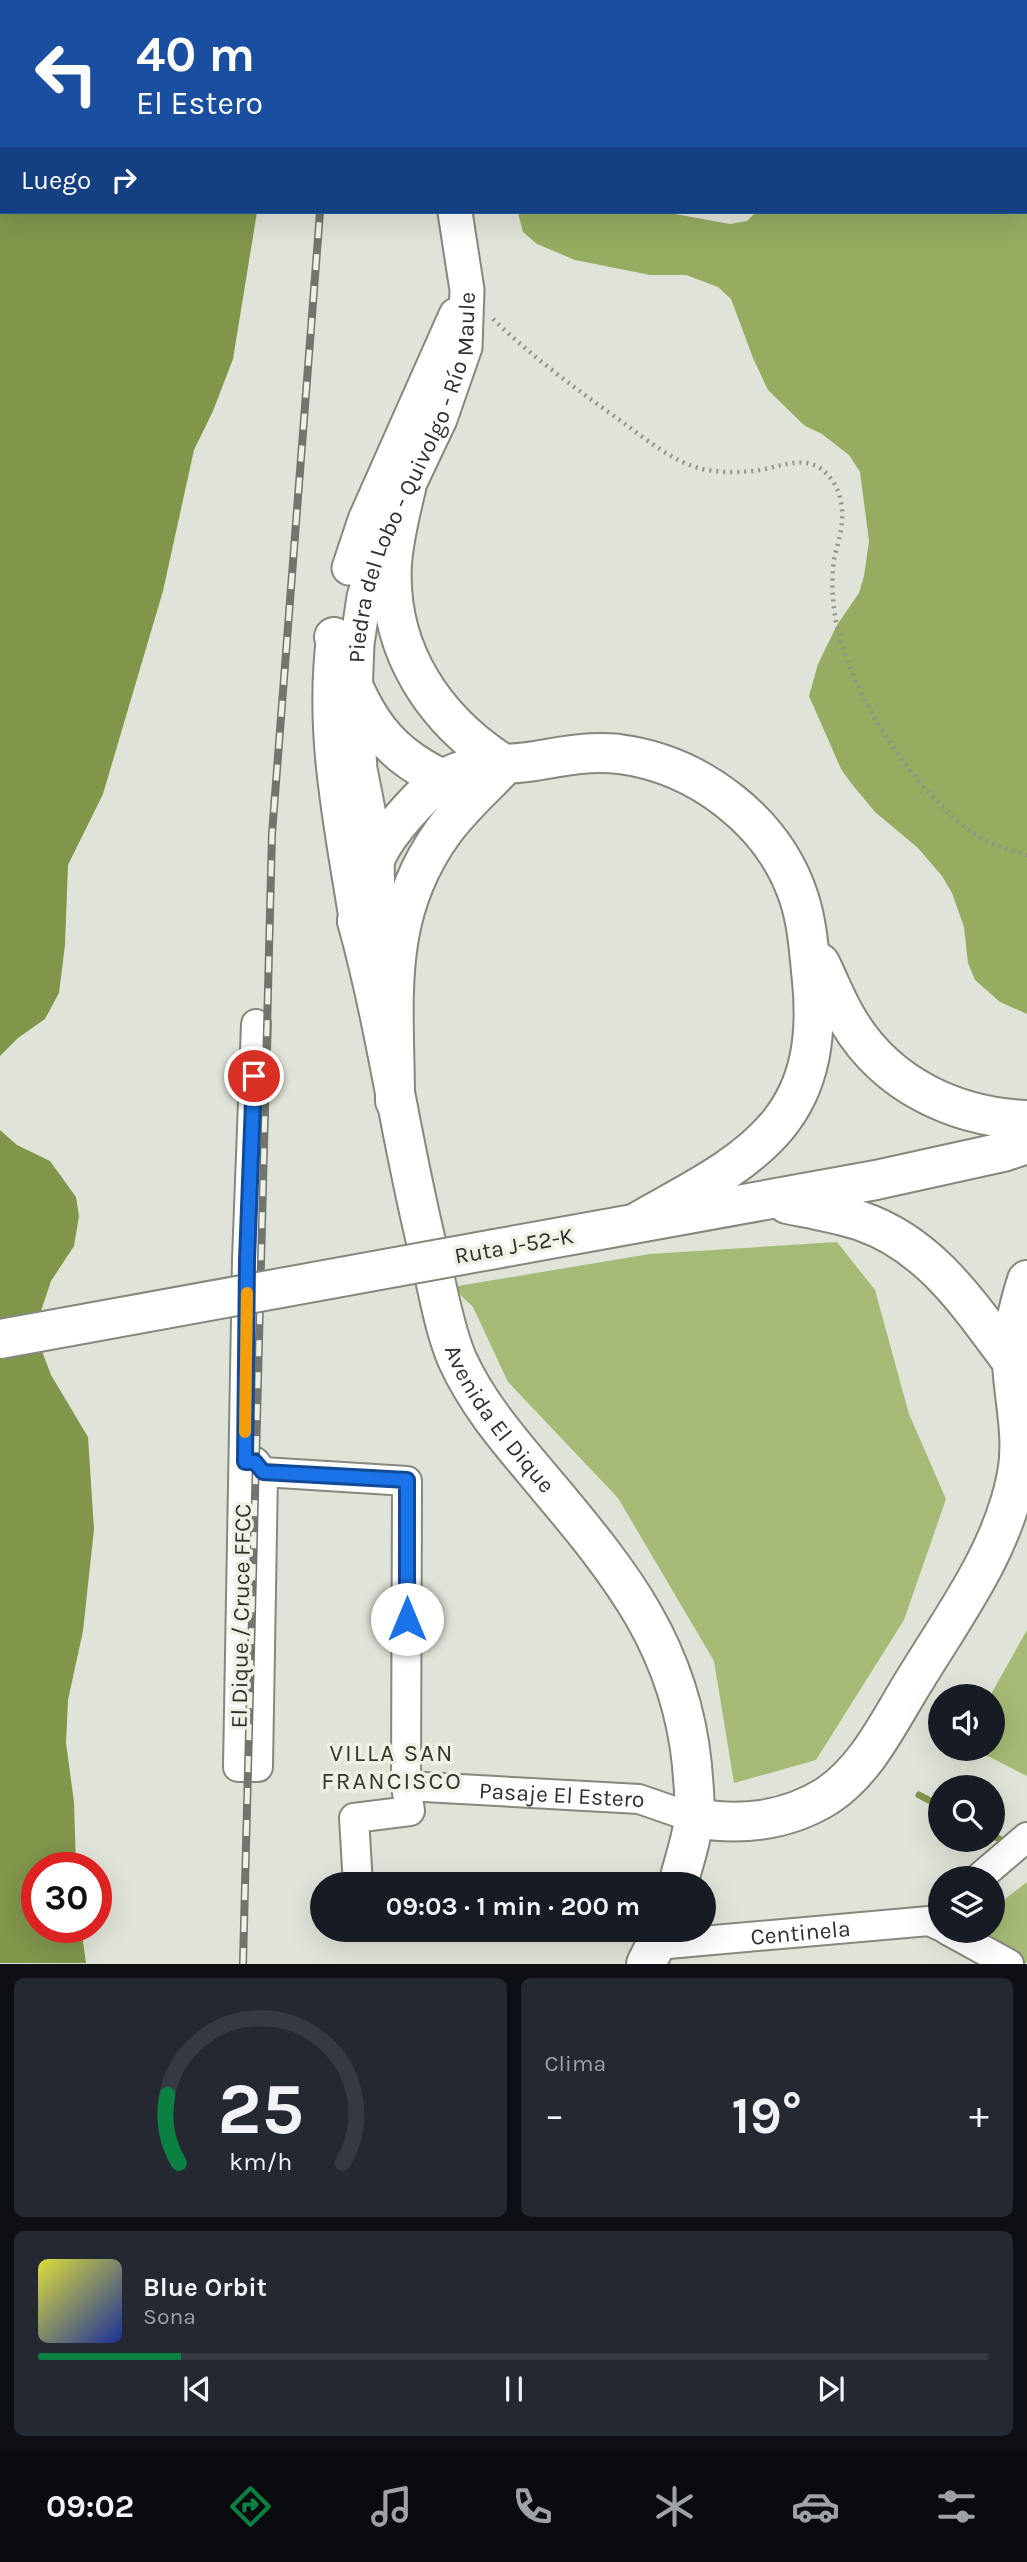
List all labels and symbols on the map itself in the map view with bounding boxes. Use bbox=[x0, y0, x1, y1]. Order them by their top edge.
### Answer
street label: Piedra del Lobo - Quivolgo - Río Maule bbox=[343, 291, 480, 663]
pin bbox=[224, 1046, 284, 1106]
street label: Ruta J-52-K bbox=[452, 1222, 576, 1270]
street label: Avenida El Dique bbox=[439, 1341, 561, 1498]
street label: El Dique / Cruce FFCC bbox=[226, 1503, 256, 1729]
position arrow bbox=[370, 1582, 444, 1656]
district label: VILLA SAN FRANCISCO bbox=[321, 1739, 463, 1795]
street label: Pasaje El Estero bbox=[478, 1777, 645, 1813]
speed limit sign: 30 bbox=[21, 1852, 112, 1943]
street label: Centinela bbox=[749, 1914, 852, 1950]

